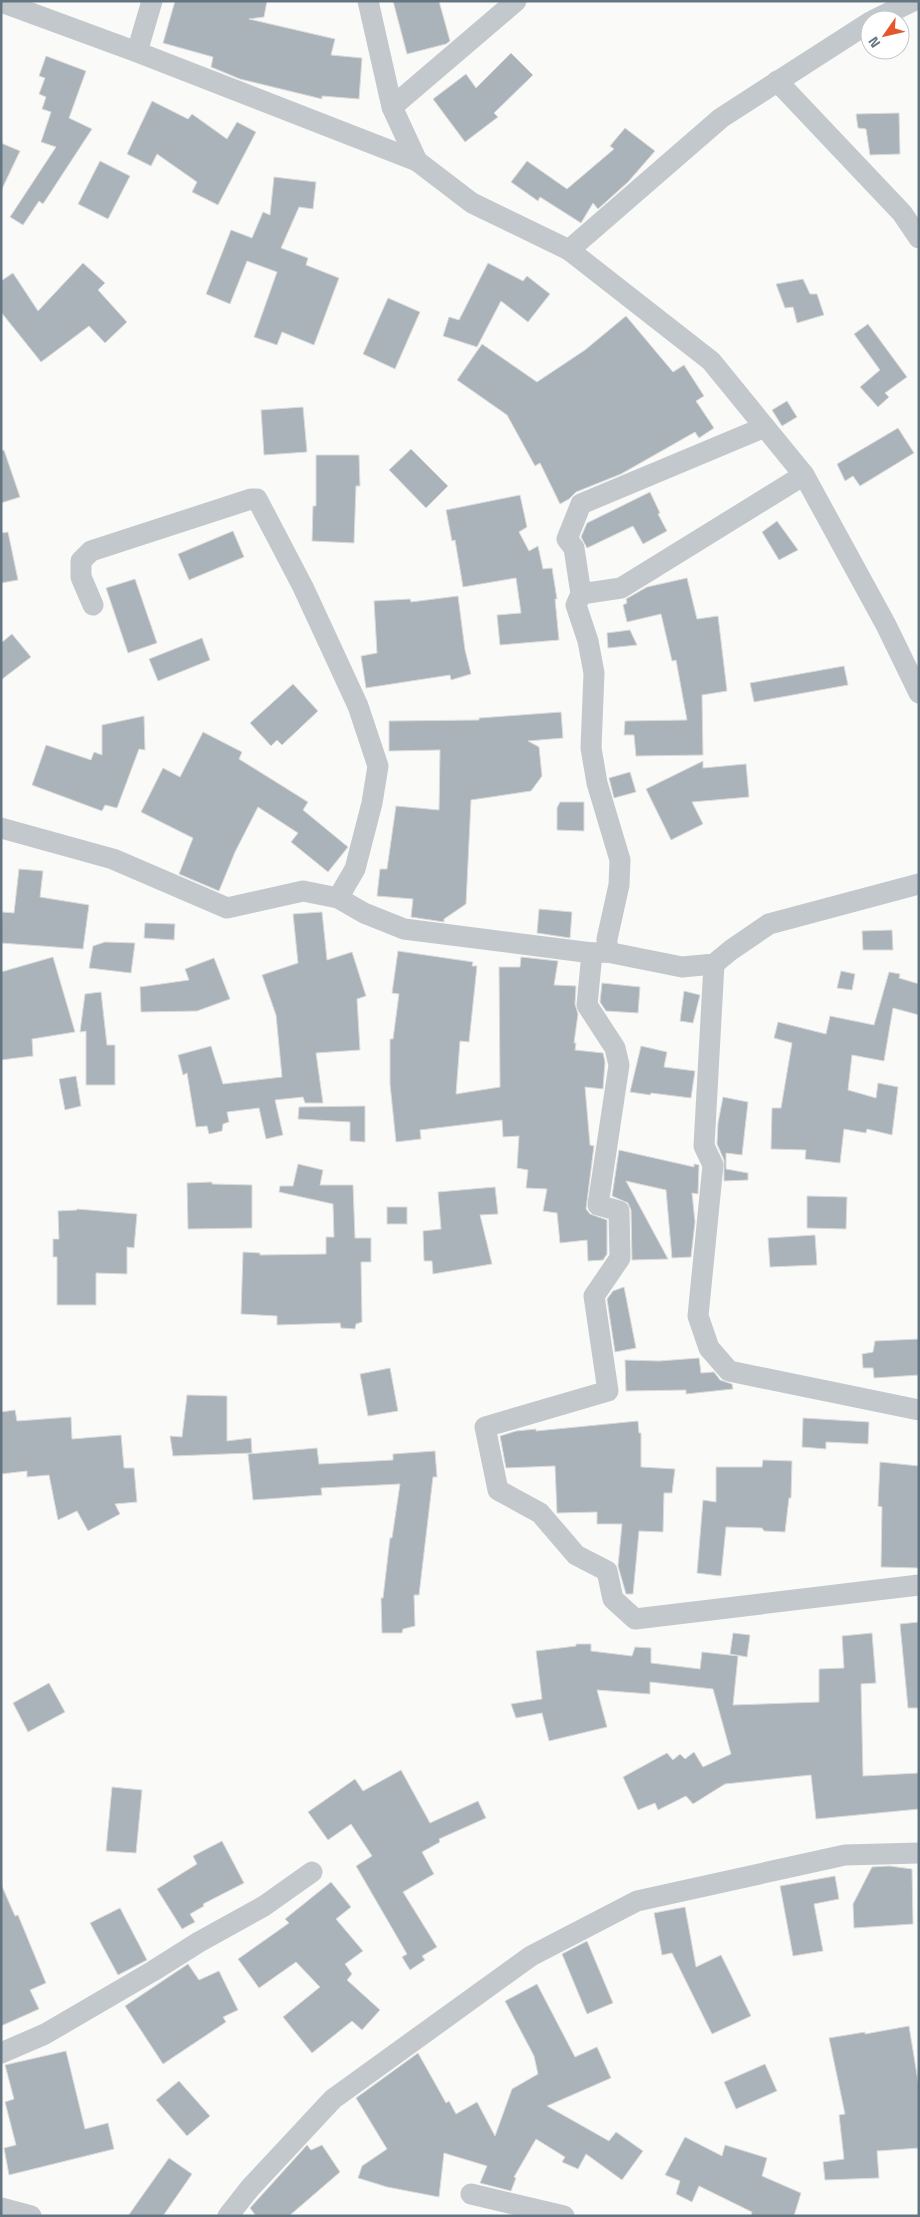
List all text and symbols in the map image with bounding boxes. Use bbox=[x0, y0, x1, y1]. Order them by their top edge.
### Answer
north arrow bbox=[860, 10, 910, 60]
text: N bbox=[862, 33, 885, 52]

